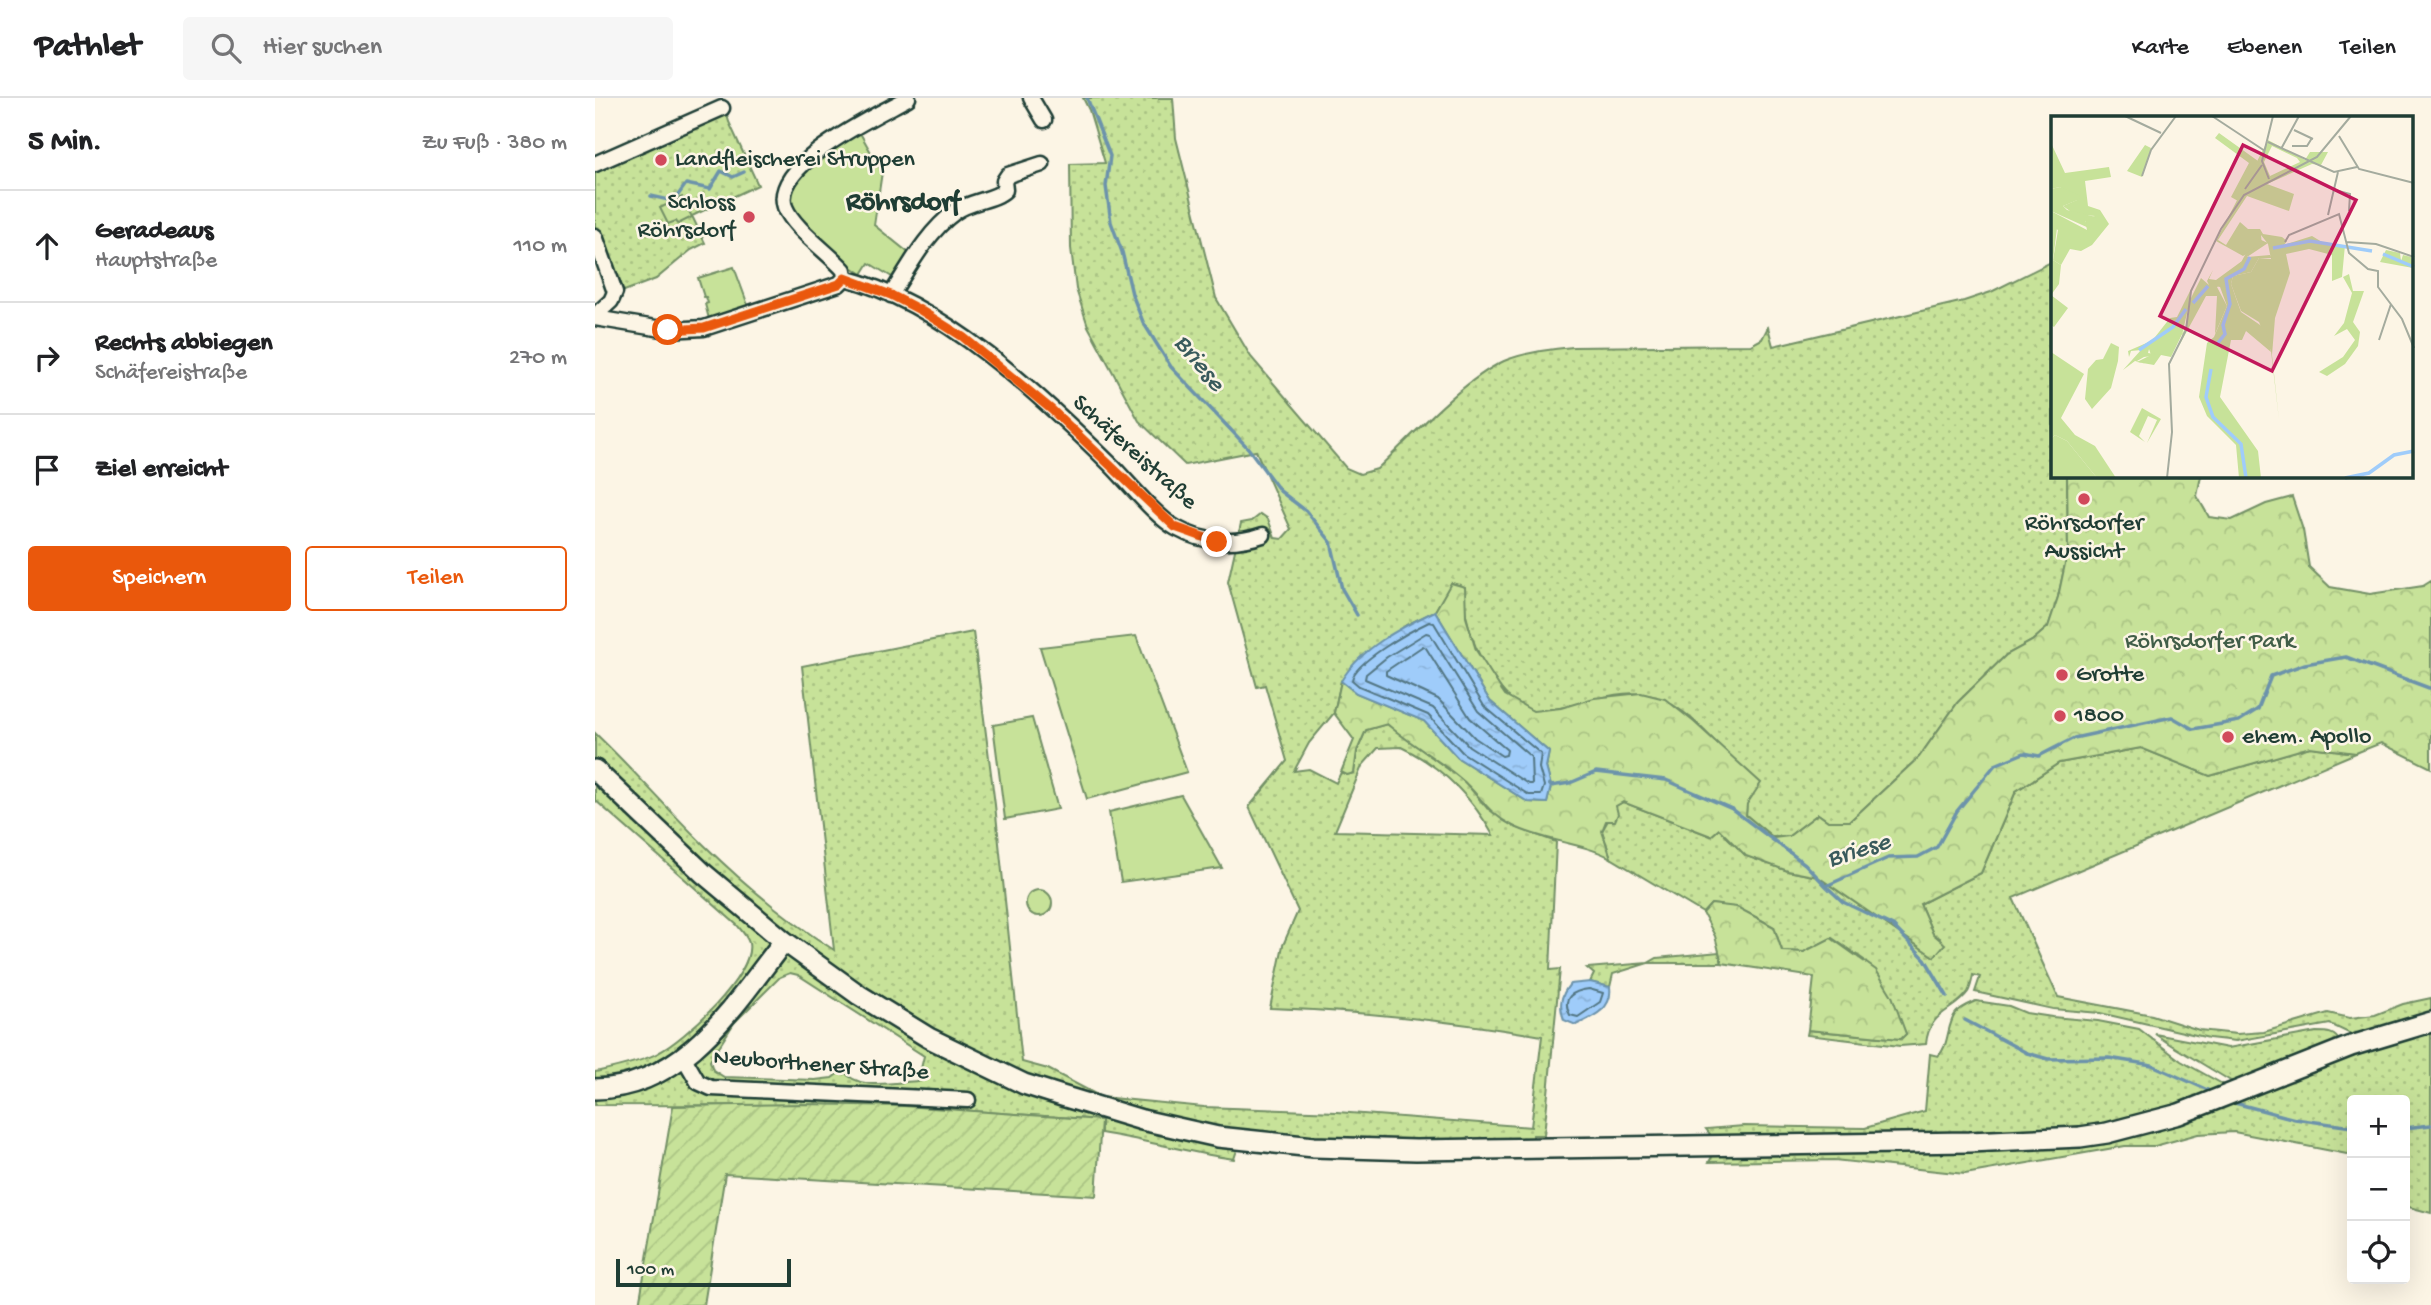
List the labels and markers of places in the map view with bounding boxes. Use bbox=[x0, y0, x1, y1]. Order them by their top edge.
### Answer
place label: Landfleischerei Struppen bbox=[675, 146, 916, 175]
marker: Landfleischerei Struppen bbox=[653, 152, 669, 168]
place label: Schloss Röhrsdorf bbox=[637, 189, 737, 246]
marker: Schloss Röhrsdorf bbox=[741, 209, 757, 225]
marker: Röhrsdorfer Aussicht bbox=[2076, 491, 2092, 507]
place label: Röhrsdorfer Aussicht bbox=[2025, 510, 2146, 567]
place label: Grotte bbox=[2076, 661, 2145, 690]
marker: Grotte bbox=[2054, 667, 2070, 683]
place label: 1800 bbox=[2073, 702, 2124, 731]
marker: 1800 bbox=[2052, 708, 2068, 724]
place label: ehem. Apollo bbox=[2242, 723, 2371, 752]
marker: ehem. Apollo bbox=[2220, 729, 2236, 745]

